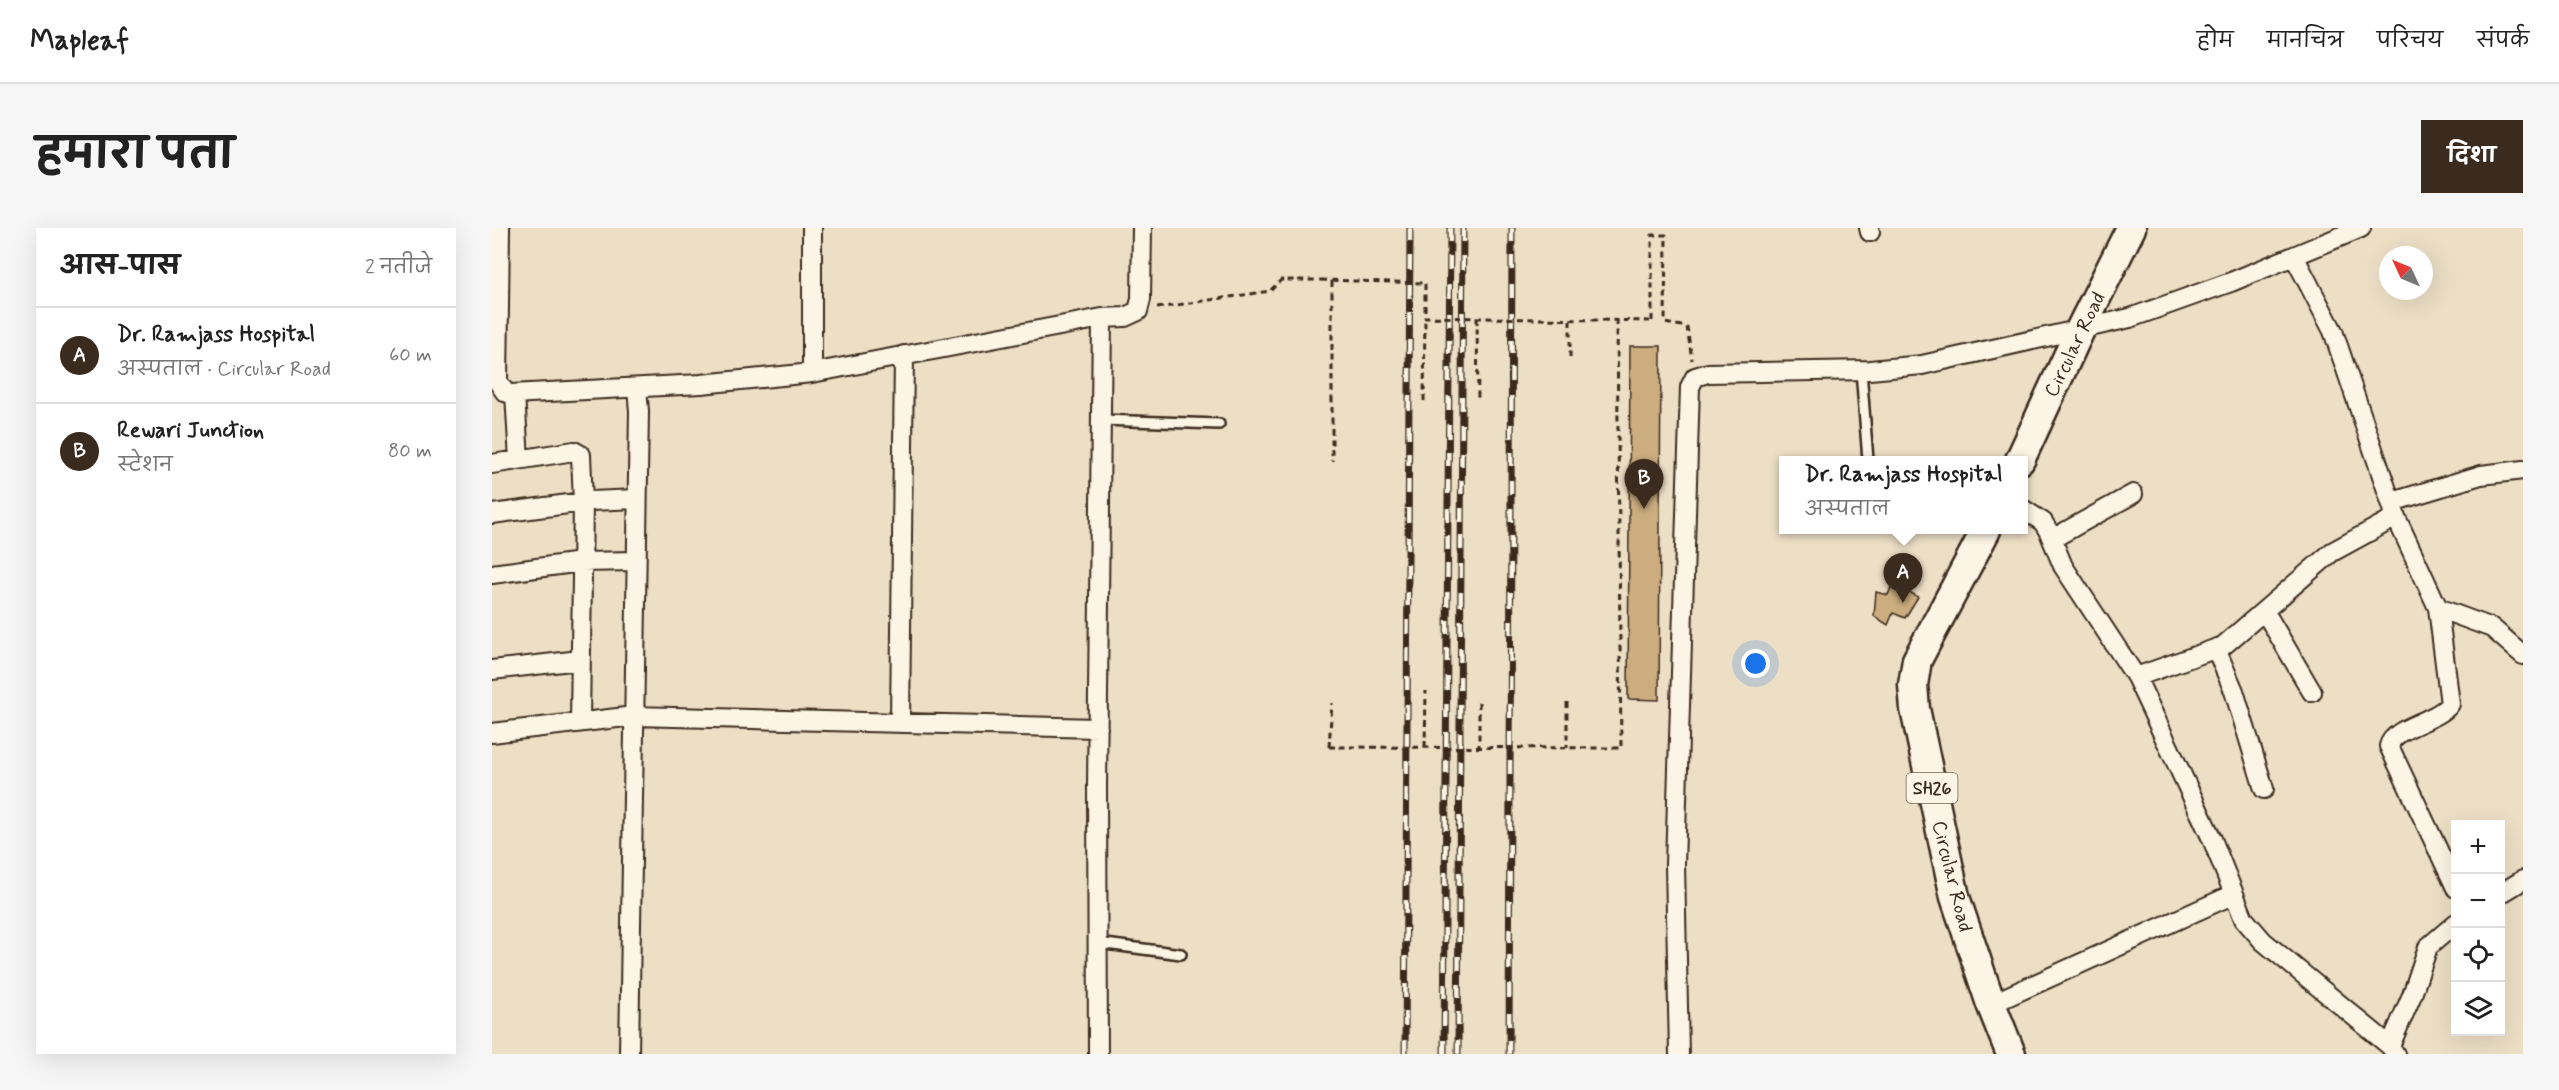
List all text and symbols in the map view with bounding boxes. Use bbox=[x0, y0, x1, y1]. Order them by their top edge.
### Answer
text: Mapleaf bbox=[30, 23, 129, 60]
text: होम bbox=[2197, 27, 2234, 55]
text: मानचित्र bbox=[2267, 27, 2344, 55]
text: परिचय bbox=[2377, 27, 2443, 55]
text: संपर्क bbox=[2476, 27, 2529, 55]
button: दिशा bbox=[2421, 120, 2523, 193]
text: हमारा पता bbox=[36, 128, 234, 183]
north arrow bbox=[2379, 246, 2433, 300]
text: आस-पास bbox=[60, 250, 180, 284]
text: 2 नतीजे bbox=[365, 254, 432, 281]
street label: Circular Road bbox=[2038, 288, 2112, 402]
text: Dr. Ramjass Hospital bbox=[117, 321, 315, 349]
text: A bbox=[73, 342, 86, 369]
text: 60 m bbox=[389, 342, 432, 369]
text: अस्पताल · Circular Road bbox=[117, 356, 331, 383]
text: Rewari Junction bbox=[117, 417, 264, 445]
text: B bbox=[73, 438, 86, 465]
text: 80 m bbox=[388, 438, 432, 465]
text: स्टेशन bbox=[117, 452, 173, 479]
popup bbox=[1779, 456, 2028, 534]
pin: B bbox=[1624, 460, 1664, 509]
text: Dr. Ramjass Hospital bbox=[1805, 461, 2002, 489]
text: अस्पताल bbox=[1805, 496, 1889, 523]
pin: A bbox=[1884, 554, 1922, 603]
your location bbox=[1741, 649, 1770, 678]
road number: SH26 bbox=[1906, 773, 1958, 803]
street label: Circular Road bbox=[1925, 818, 1978, 935]
map controls bbox=[2451, 820, 2505, 1036]
button: + bbox=[2451, 820, 2505, 874]
button: − bbox=[2451, 874, 2505, 928]
button: locate bbox=[2451, 928, 2505, 982]
button: layers bbox=[2451, 982, 2505, 1036]

